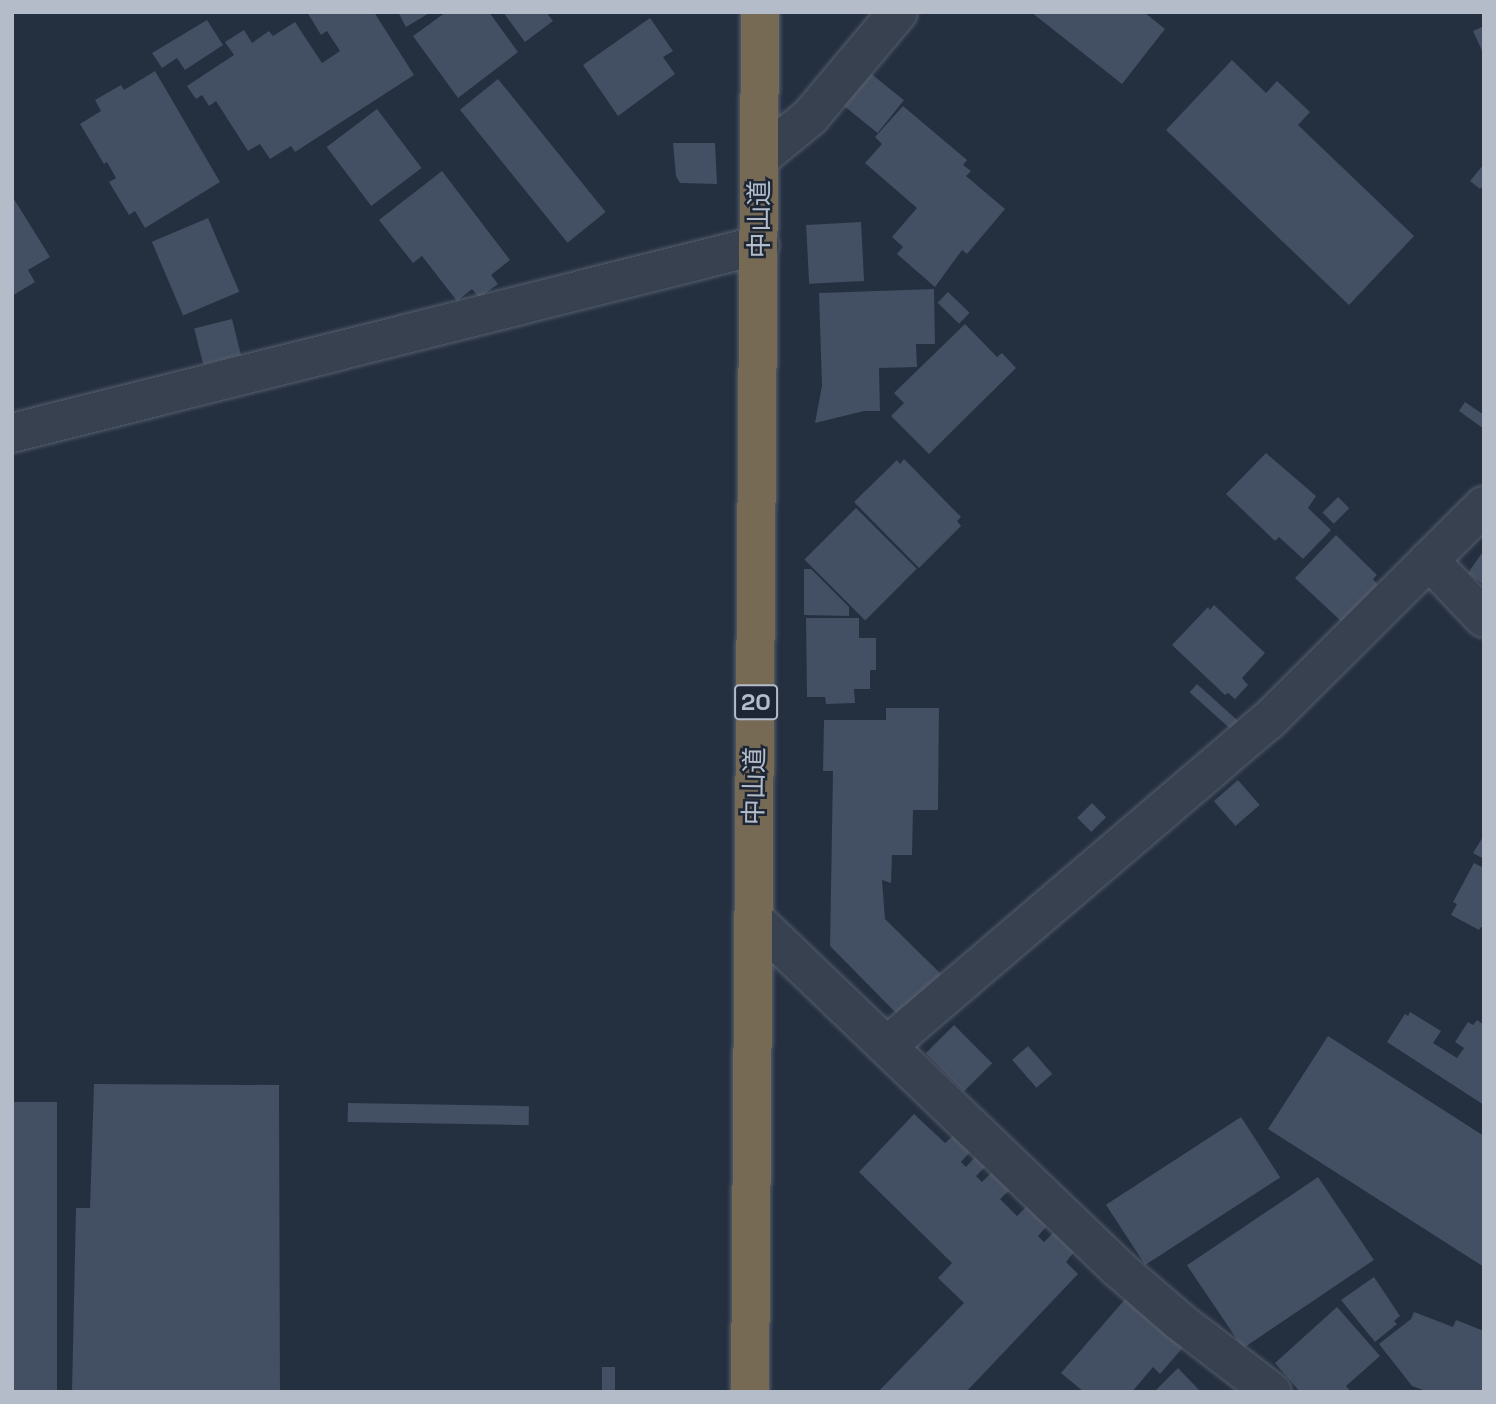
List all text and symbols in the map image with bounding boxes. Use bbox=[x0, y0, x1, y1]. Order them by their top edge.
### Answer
street label: 中山道 bbox=[744, 180, 776, 258]
road number: 20 bbox=[733, 682, 779, 722]
street label: 中山道 bbox=[739, 747, 771, 825]

